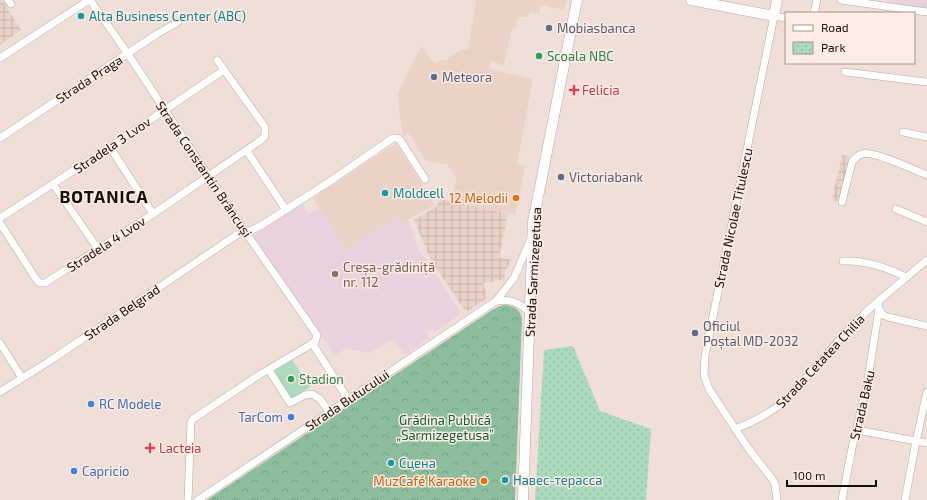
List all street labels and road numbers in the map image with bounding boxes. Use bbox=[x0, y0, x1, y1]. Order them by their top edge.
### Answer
street label: Strada Praga bbox=[53, 51, 125, 107]
street label: Strada Constantin Brâncuși bbox=[152, 98, 256, 241]
street label: Stradela 3 Lvov bbox=[70, 113, 154, 177]
street label: Strada Nicolae Titulescu bbox=[710, 146, 756, 290]
street label: Strada Sarmizegetusa bbox=[522, 207, 544, 337]
street label: Stradela 4 Lvov bbox=[64, 213, 148, 275]
street label: Strada Belgrad bbox=[81, 281, 163, 343]
street label: Strada Cetatea Chilia bbox=[772, 311, 868, 411]
street label: Strada Butucului bbox=[302, 366, 392, 434]
street label: Strada Baku bbox=[846, 368, 878, 442]

